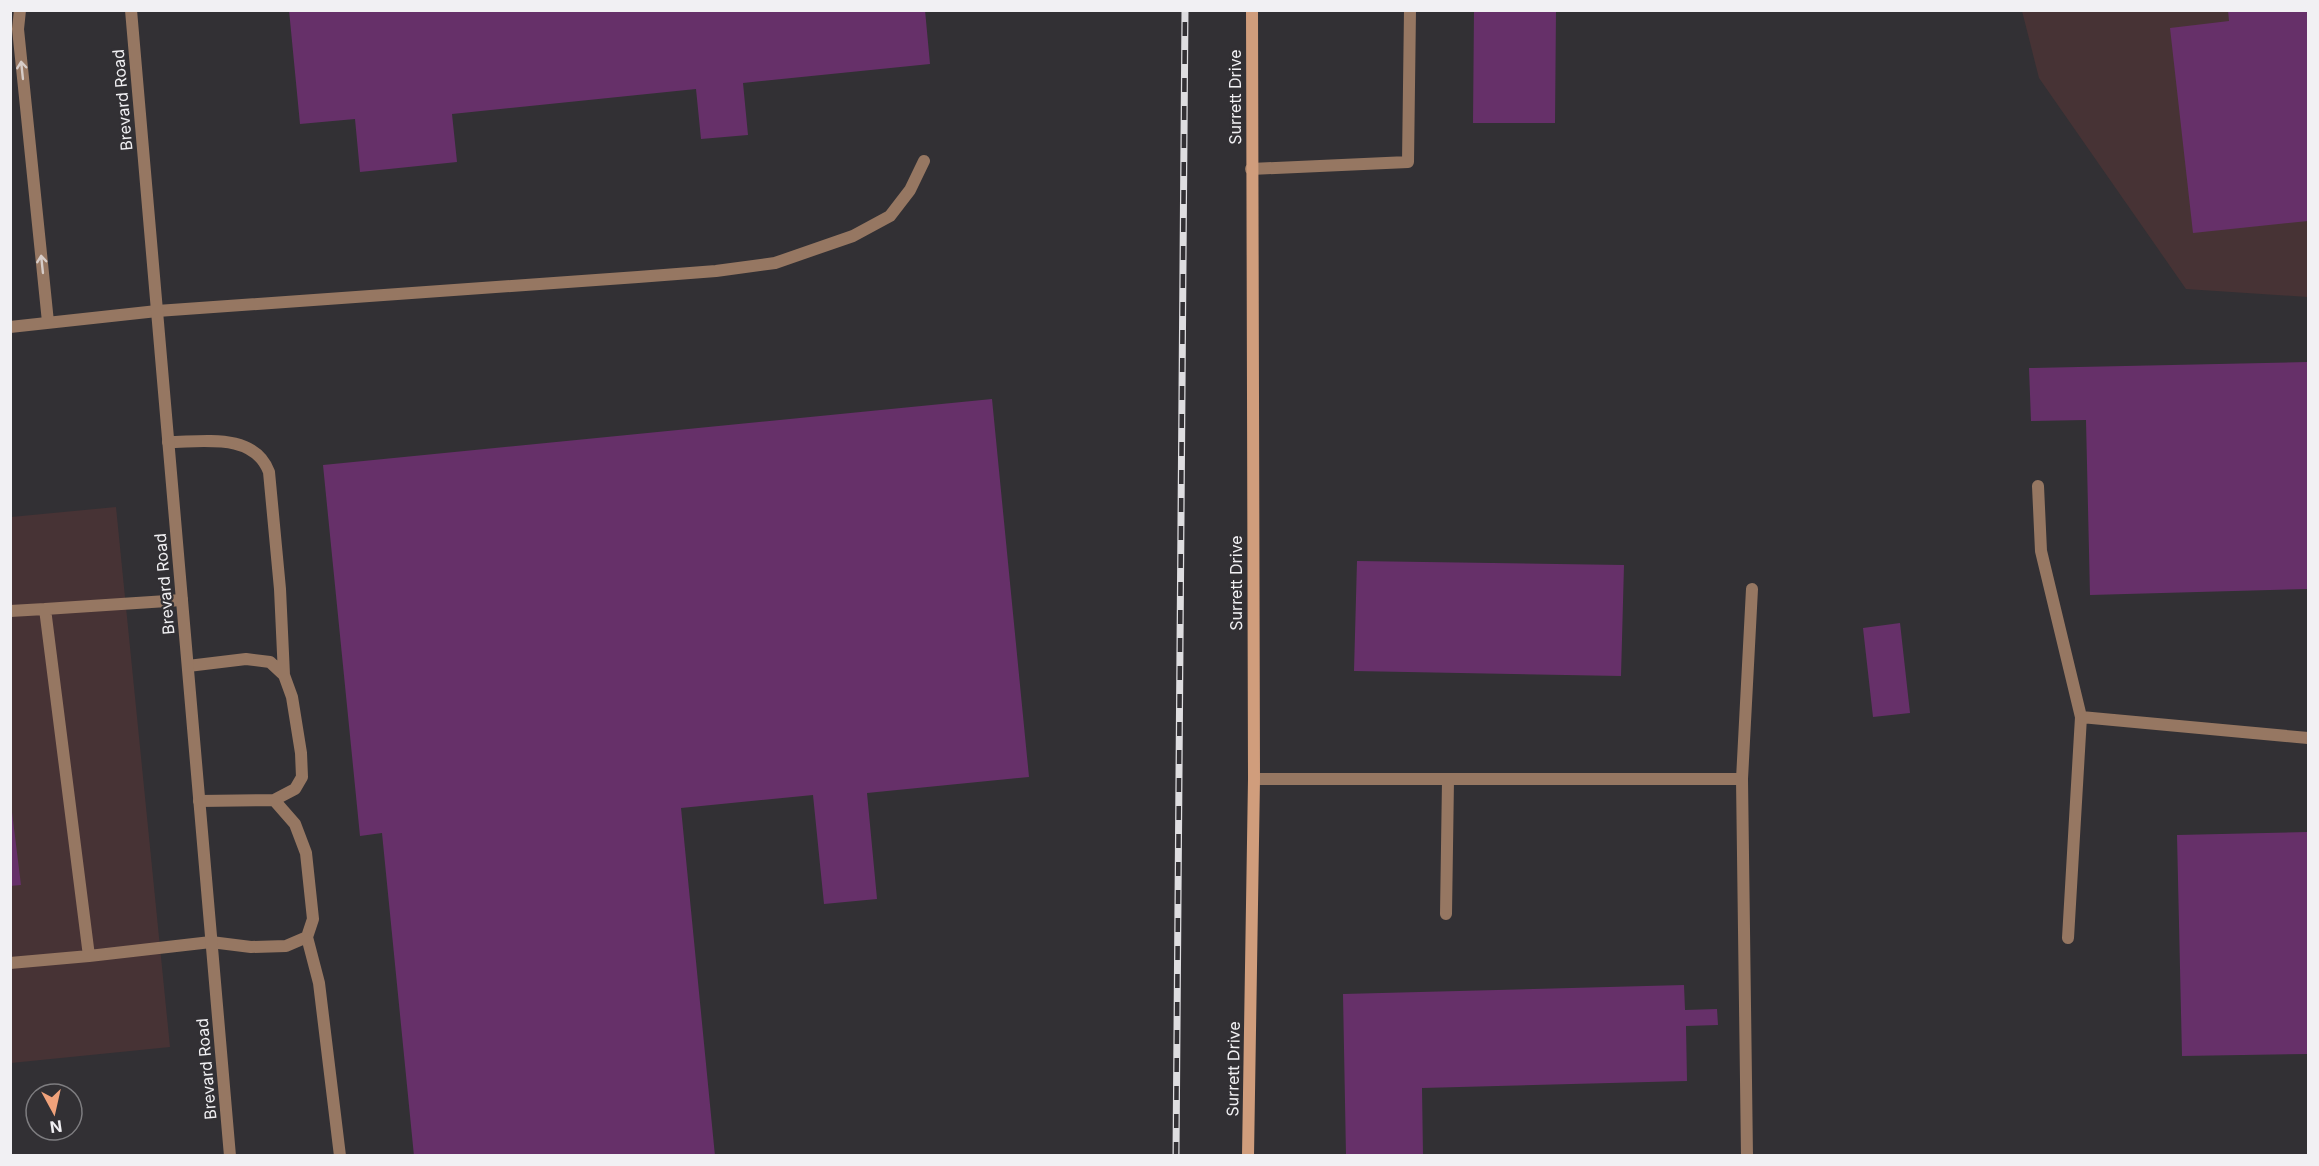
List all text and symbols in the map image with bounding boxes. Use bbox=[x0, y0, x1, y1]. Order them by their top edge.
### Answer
street label: Brevard Road bbox=[108, 48, 136, 152]
street label: Surrett Drive bbox=[1225, 49, 1245, 145]
one-way arrow bbox=[16, 61, 27, 81]
one-way arrow bbox=[36, 255, 47, 275]
street label: Brevard Road bbox=[150, 532, 178, 636]
street label: Surrett Drive bbox=[1226, 535, 1246, 631]
street label: Brevard Road bbox=[192, 1017, 220, 1121]
street label: Surrett Drive bbox=[1222, 1021, 1244, 1117]
north arrow bbox=[24, 1082, 84, 1142]
text: N bbox=[49, 1116, 64, 1138]

